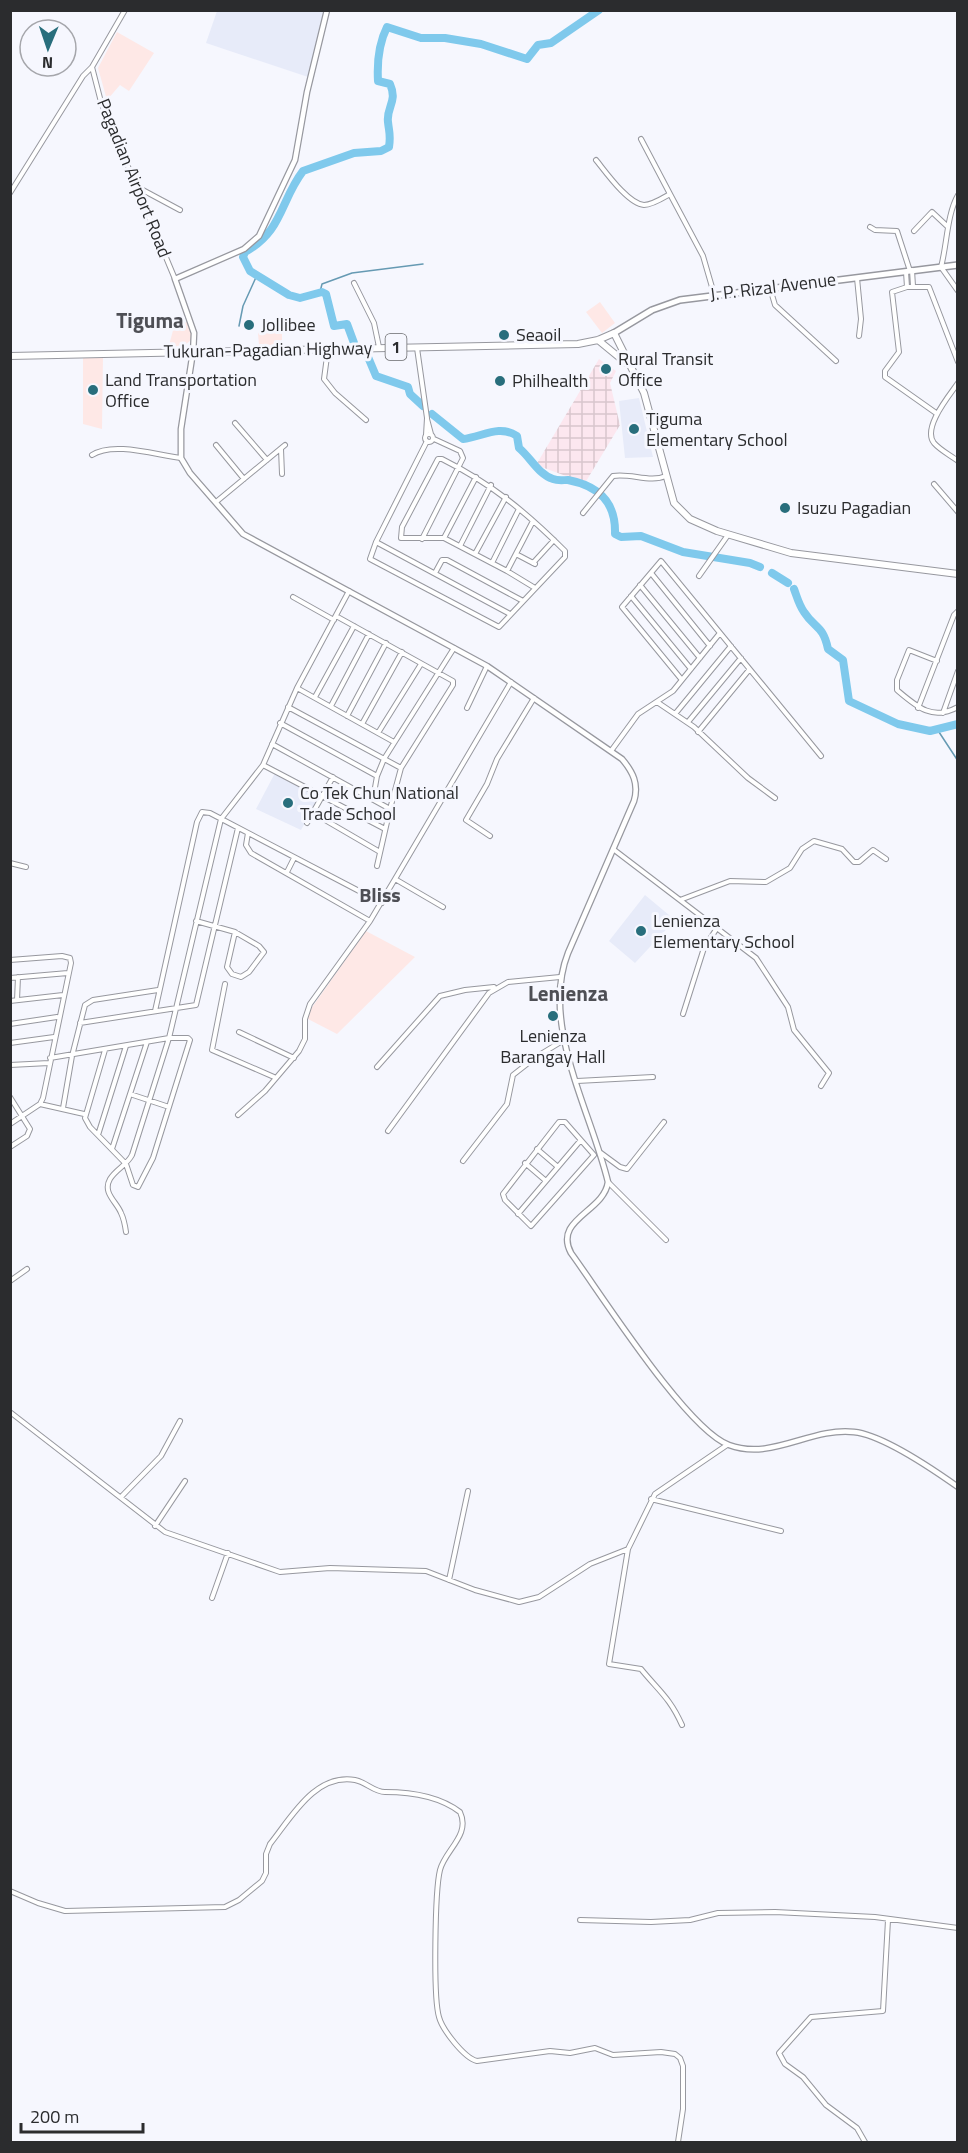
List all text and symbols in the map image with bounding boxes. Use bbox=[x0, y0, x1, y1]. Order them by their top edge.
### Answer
north arrow bbox=[18, 18, 78, 78]
text: N bbox=[42, 51, 53, 75]
street label: Pagadian Airport Road bbox=[90, 94, 179, 261]
street label: J. P. Rizal Avenue bbox=[708, 265, 838, 308]
district label: Tiguma bbox=[116, 304, 184, 336]
place label: Jollibee bbox=[261, 311, 316, 338]
marker: Jollibee bbox=[242, 318, 256, 332]
place label: Seaoil bbox=[516, 321, 561, 348]
marker: Seaoil bbox=[497, 328, 511, 342]
street label: Tukuran-Pagadian Highway bbox=[163, 334, 373, 365]
road number: 1 bbox=[386, 334, 406, 360]
place label: Rural Transit Office bbox=[618, 345, 714, 393]
marker: Rural Transit Office bbox=[599, 362, 613, 376]
place label: Land Transportation Office bbox=[105, 366, 257, 414]
place label: Philhealth bbox=[512, 367, 588, 394]
marker: Philhealth bbox=[493, 374, 507, 388]
marker: Land Transportation Office bbox=[86, 383, 100, 397]
place label: Tiguma Elementary School bbox=[646, 405, 788, 453]
marker: Tiguma Elementary School bbox=[627, 422, 641, 436]
place label: Isuzu Pagadian bbox=[797, 494, 911, 521]
marker: Isuzu Pagadian bbox=[778, 501, 792, 515]
place label: Co Tek Chun National Trade School bbox=[300, 779, 459, 827]
marker: Co Tek Chun National Trade School bbox=[281, 796, 295, 810]
district label: Bliss bbox=[359, 879, 401, 910]
place label: Lenienza Elementary School bbox=[653, 907, 795, 955]
marker: Lenienza Elementary School bbox=[634, 924, 648, 938]
district label: Lenienza bbox=[528, 977, 608, 1009]
marker: Lenienza Barangay Hall bbox=[546, 1009, 560, 1023]
place label: Lenienza Barangay Hall bbox=[500, 1022, 606, 1070]
scale bar bbox=[21, 2096, 142, 2134]
text: 200 m bbox=[30, 2103, 79, 2130]

